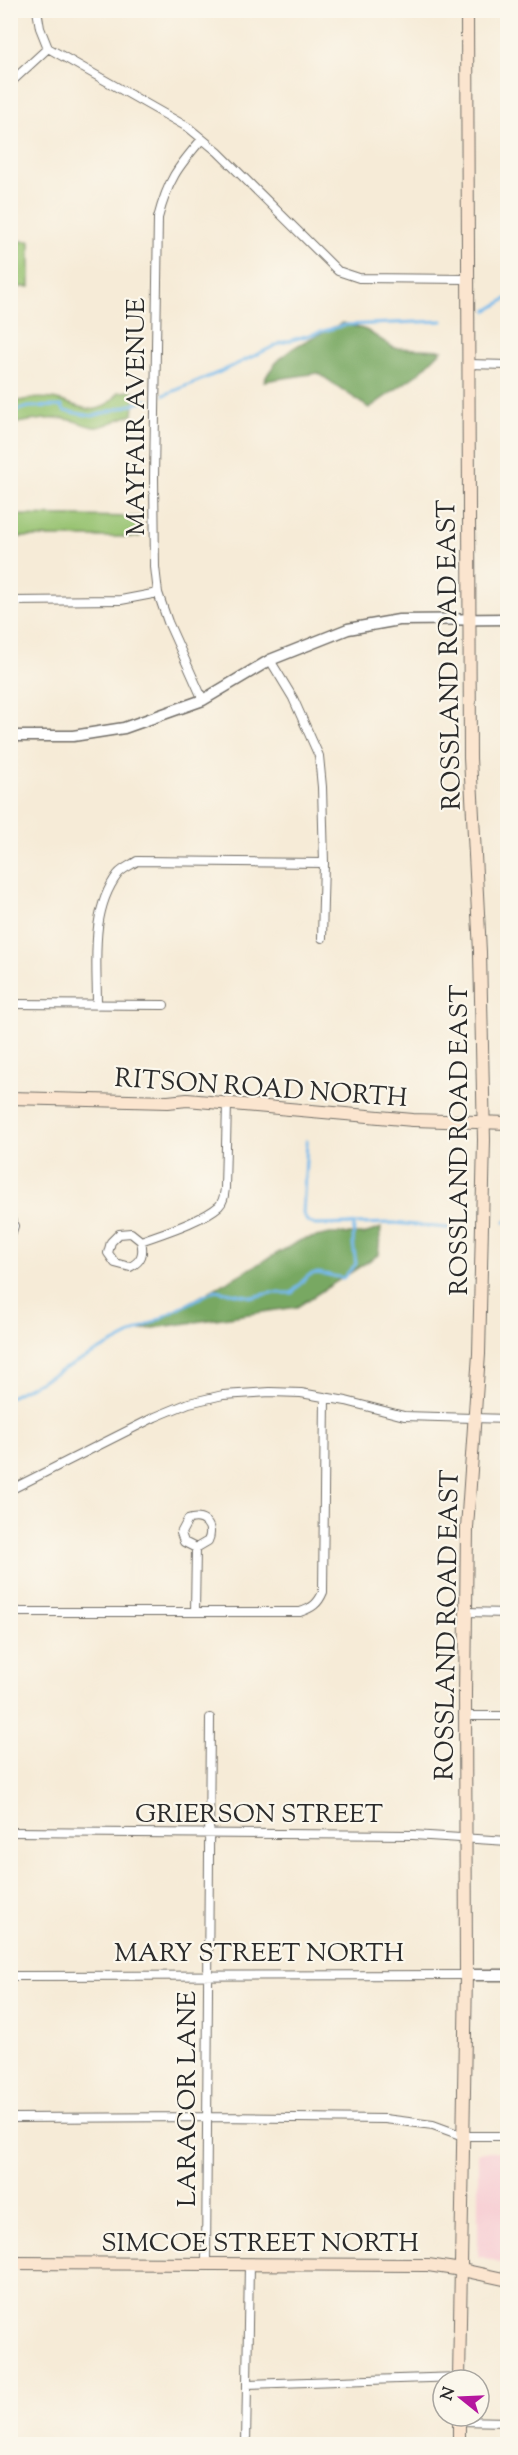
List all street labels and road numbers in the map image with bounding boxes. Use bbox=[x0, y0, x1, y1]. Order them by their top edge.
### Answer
street label: MAYFAIR AVENUE bbox=[119, 298, 156, 536]
street label: ROSSLAND ROAD EAST bbox=[429, 499, 472, 811]
street label: ROSSLAND ROAD EAST bbox=[442, 984, 479, 1296]
street label: RITSON ROAD NORTH bbox=[113, 1061, 409, 1118]
street label: ROSSLAND ROAD EAST bbox=[427, 1469, 470, 1781]
street label: GRIERSON STREET bbox=[135, 1797, 383, 1834]
street label: MARY STREET NORTH bbox=[114, 1936, 404, 1973]
street label: LARACOR LANE bbox=[170, 1991, 207, 2207]
street label: SIMCOE STREET NORTH bbox=[101, 2226, 419, 2263]

